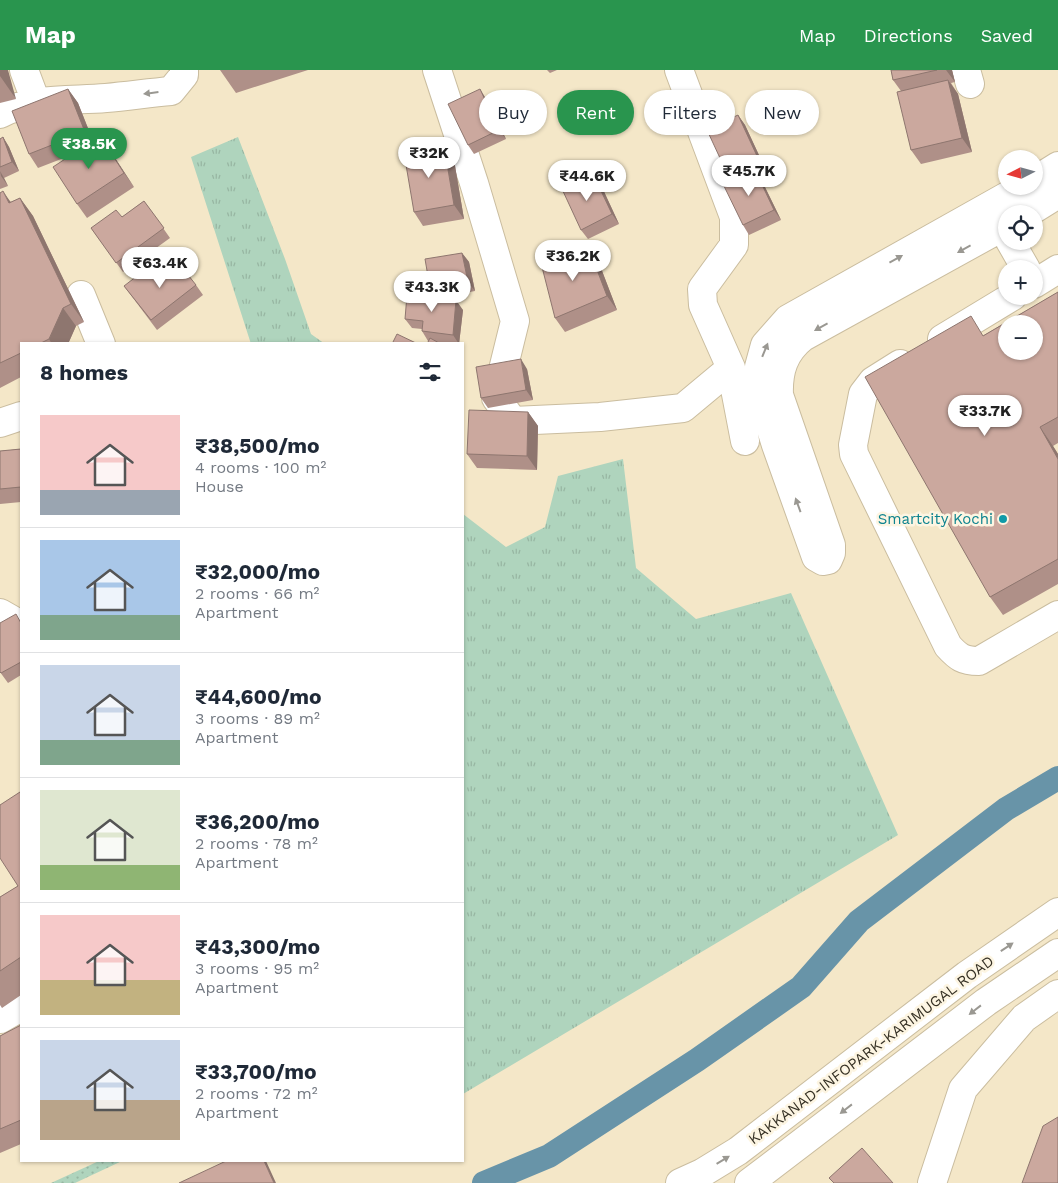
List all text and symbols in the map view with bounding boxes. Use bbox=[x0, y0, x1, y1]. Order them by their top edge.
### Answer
text: Map bbox=[25, 21, 76, 49]
text: Map bbox=[799, 25, 836, 46]
text: Directions bbox=[864, 25, 953, 46]
text: Saved bbox=[981, 25, 1033, 46]
one-way arrow bbox=[143, 89, 159, 97]
chip: Buy bbox=[479, 90, 547, 135]
chip: Rent bbox=[557, 90, 634, 135]
chip: Filters bbox=[644, 90, 735, 135]
chip: New bbox=[745, 90, 819, 135]
pin: ₹38.5K bbox=[48, 128, 130, 170]
text: ₹38.5K bbox=[62, 134, 116, 153]
pin: ₹32K bbox=[399, 136, 459, 179]
text: ₹32K bbox=[409, 143, 449, 162]
north arrow bbox=[998, 150, 1042, 195]
map controls bbox=[998, 150, 1043, 360]
pin: ₹45.7K bbox=[708, 154, 790, 197]
pin: ₹44.6K bbox=[546, 160, 628, 202]
text: ₹45.7K bbox=[723, 161, 775, 180]
text: ₹44.6K bbox=[559, 166, 615, 185]
button: locate bbox=[998, 205, 1043, 250]
pin: ₹36.2K bbox=[532, 240, 614, 282]
one-way arrow bbox=[956, 245, 971, 253]
pin: ₹63.4K bbox=[119, 246, 201, 289]
text: ₹36.2K bbox=[546, 246, 600, 265]
text: ₹63.4K bbox=[133, 253, 187, 272]
one-way arrow bbox=[889, 255, 904, 263]
button: + bbox=[998, 260, 1043, 305]
pin: ₹43.3K bbox=[391, 270, 473, 313]
text: ₹43.3K bbox=[405, 277, 459, 296]
button: − bbox=[998, 315, 1043, 360]
one-way arrow bbox=[814, 323, 828, 331]
one-way arrow bbox=[761, 342, 769, 357]
icon: filters bbox=[416, 358, 444, 386]
text: 8 homes bbox=[40, 360, 128, 385]
pin: ₹33.7K bbox=[944, 394, 1026, 437]
text: ₹33.7K bbox=[959, 401, 1011, 420]
text: ₹38,500/mo bbox=[195, 433, 320, 458]
icon: home bbox=[80, 435, 140, 495]
text: 4 rooms · 100 m² bbox=[195, 458, 326, 477]
text: House bbox=[195, 477, 244, 496]
one-way arrow bbox=[793, 497, 801, 512]
place label: Smartcity Kochi bbox=[878, 510, 993, 528]
marker: Smartcity Kochi bbox=[997, 513, 1009, 525]
text: ₹32,000/mo bbox=[195, 559, 320, 584]
icon: home bbox=[80, 560, 140, 620]
text: 2 rooms · 66 m² bbox=[195, 584, 319, 603]
text: Apartment bbox=[195, 603, 278, 622]
text: ₹44,600/mo bbox=[195, 684, 322, 709]
icon: home bbox=[80, 685, 140, 745]
text: 3 rooms · 89 m² bbox=[195, 709, 320, 728]
text: Apartment bbox=[195, 728, 278, 747]
text: ₹36,200/mo bbox=[195, 809, 320, 834]
icon: home bbox=[80, 810, 140, 870]
text: 2 rooms · 78 m² bbox=[195, 834, 318, 853]
text: Apartment bbox=[195, 853, 278, 872]
text: ₹43,300/mo bbox=[195, 934, 320, 959]
icon: home bbox=[80, 935, 140, 995]
one-way arrow bbox=[1000, 942, 1014, 952]
street label: KAKKANAD-INFOPARK-KARIMUGAL ROAD bbox=[745, 952, 997, 1148]
text: 3 rooms · 95 m² bbox=[195, 959, 319, 978]
text: Apartment bbox=[195, 978, 278, 997]
one-way arrow bbox=[969, 1005, 982, 1016]
text: ₹33,700/mo bbox=[195, 1059, 317, 1084]
icon: home bbox=[80, 1060, 140, 1120]
text: 2 rooms · 72 m² bbox=[195, 1084, 318, 1103]
text: Apartment bbox=[195, 1103, 278, 1122]
one-way arrow bbox=[840, 1104, 853, 1115]
one-way arrow bbox=[717, 1156, 730, 1165]

